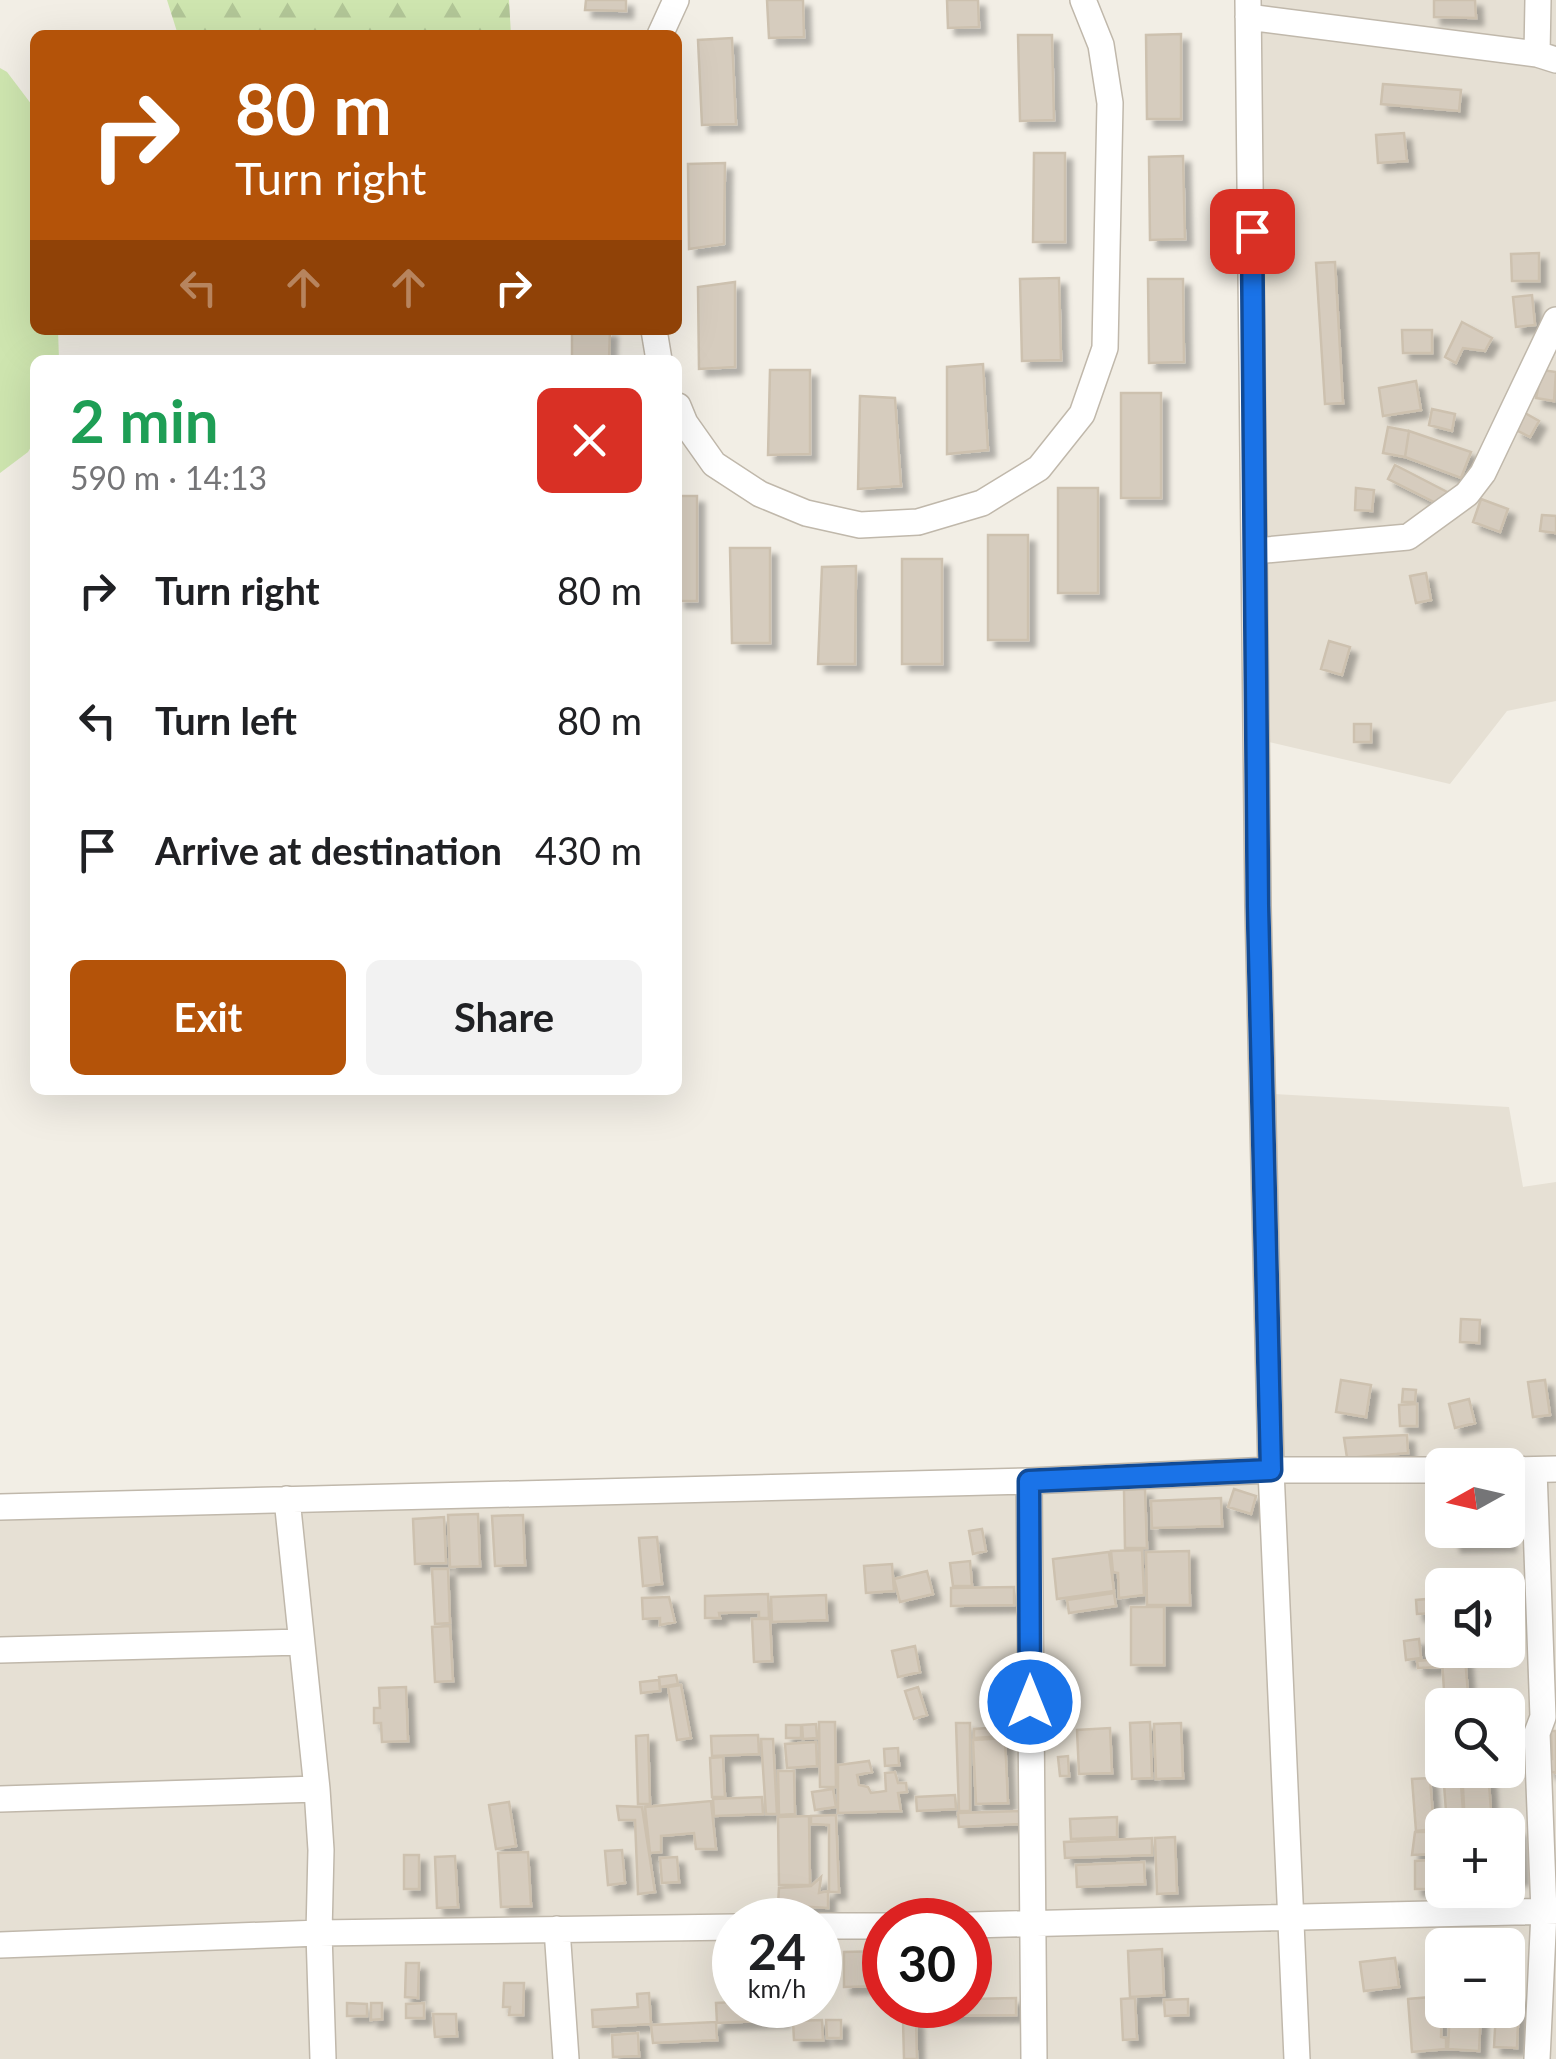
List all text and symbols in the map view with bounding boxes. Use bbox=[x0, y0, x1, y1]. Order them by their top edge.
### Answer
text: 80 m bbox=[235, 66, 392, 150]
icon: right bbox=[70, 70, 200, 200]
text: Turn right bbox=[235, 151, 426, 205]
pin bbox=[1210, 189, 1295, 274]
icon: arrive bbox=[1225, 204, 1280, 259]
icon: left bbox=[171, 260, 226, 315]
icon: ahead bbox=[276, 260, 331, 315]
icon: ahead bbox=[381, 260, 436, 315]
icon: right bbox=[486, 260, 541, 315]
text: 2 min bbox=[70, 384, 219, 456]
button: close bbox=[537, 388, 642, 493]
text: 590 m · 14:13 bbox=[70, 458, 267, 497]
icon: right bbox=[70, 563, 125, 618]
text: Turn right bbox=[155, 567, 320, 613]
text: 80 m bbox=[557, 567, 642, 613]
icon: left bbox=[70, 693, 125, 748]
text: Turn left bbox=[155, 697, 297, 743]
text: 80 m bbox=[557, 697, 642, 743]
icon: arrive bbox=[70, 823, 125, 878]
text: Arrive at destination bbox=[155, 827, 502, 873]
text: 430 m bbox=[535, 827, 642, 873]
button: Exit bbox=[70, 960, 346, 1075]
button: Share bbox=[366, 960, 642, 1075]
north arrow bbox=[1425, 1448, 1525, 1548]
map controls bbox=[1425, 1448, 1525, 2028]
button: sound bbox=[1425, 1568, 1525, 1668]
position arrow bbox=[978, 1650, 1082, 1754]
button: search bbox=[1425, 1688, 1525, 1788]
button: + bbox=[1425, 1808, 1525, 1908]
speed limit sign: 30 bbox=[862, 1898, 992, 2028]
text: 24 bbox=[748, 1921, 806, 1981]
button: − bbox=[1425, 1928, 1525, 2028]
text: km/h bbox=[748, 1973, 806, 2003]

